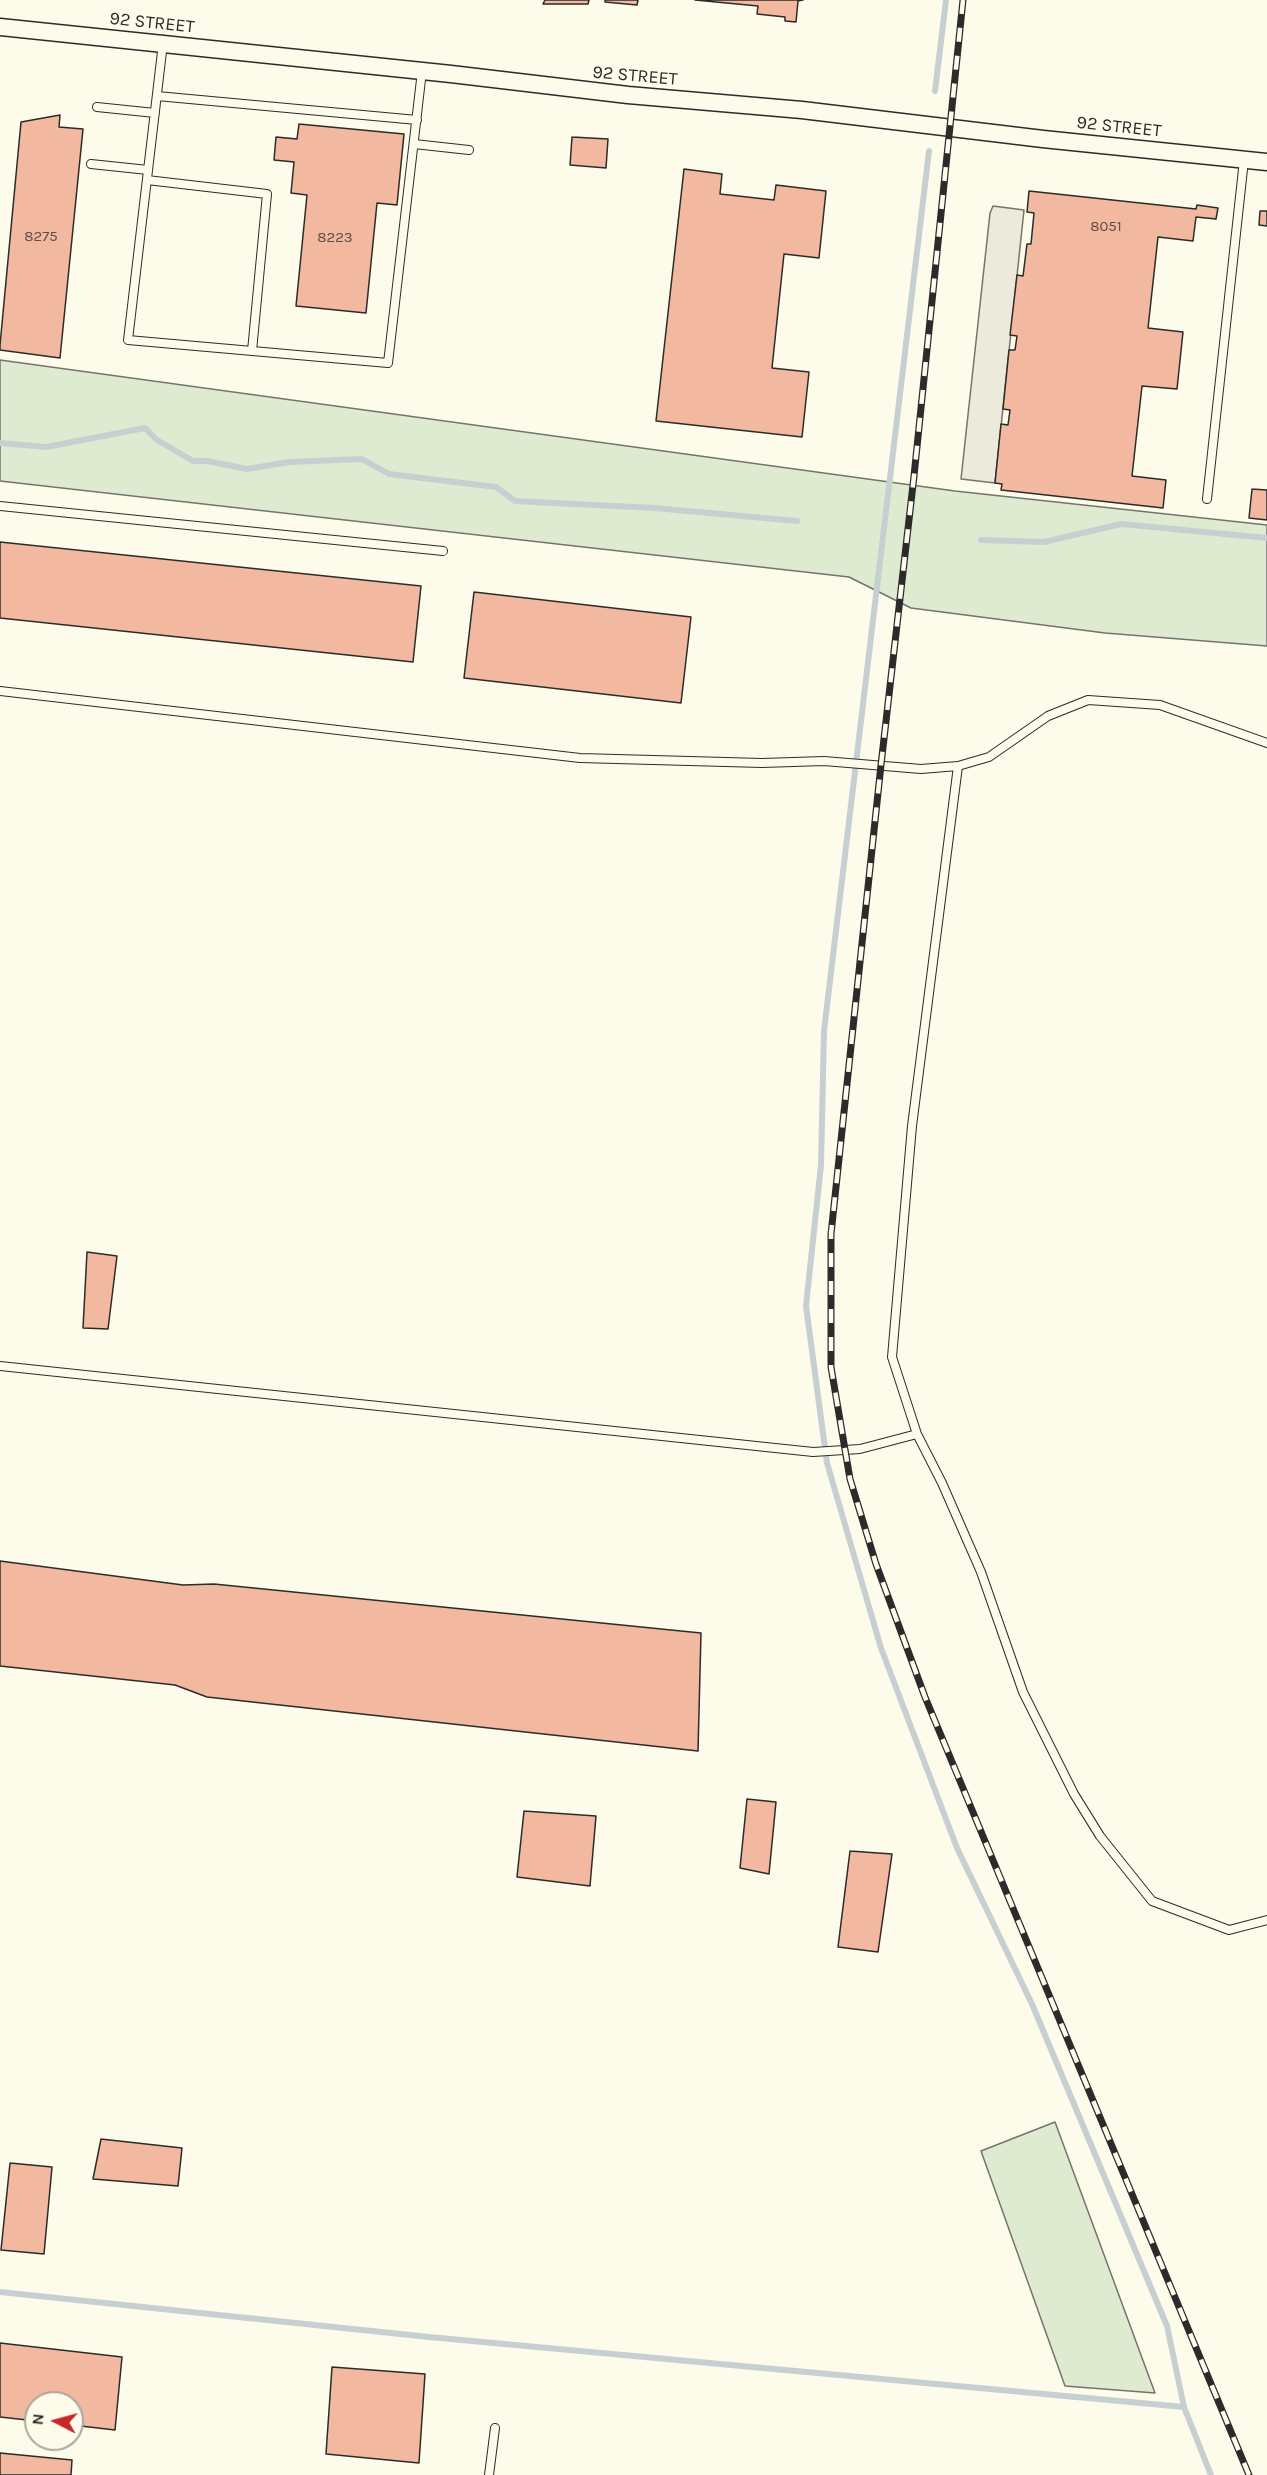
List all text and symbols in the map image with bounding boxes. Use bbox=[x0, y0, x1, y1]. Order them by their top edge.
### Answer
street label: 92 STREET bbox=[108, 8, 196, 38]
street label: 92 STREET bbox=[592, 62, 678, 90]
street label: 92 STREET bbox=[1075, 112, 1163, 142]
house number: 8051 bbox=[1090, 218, 1122, 236]
house number: 8275 bbox=[24, 228, 58, 246]
house number: 8223 bbox=[317, 229, 353, 247]
north arrow bbox=[24, 2391, 84, 2451]
text: N bbox=[28, 2413, 48, 2426]

